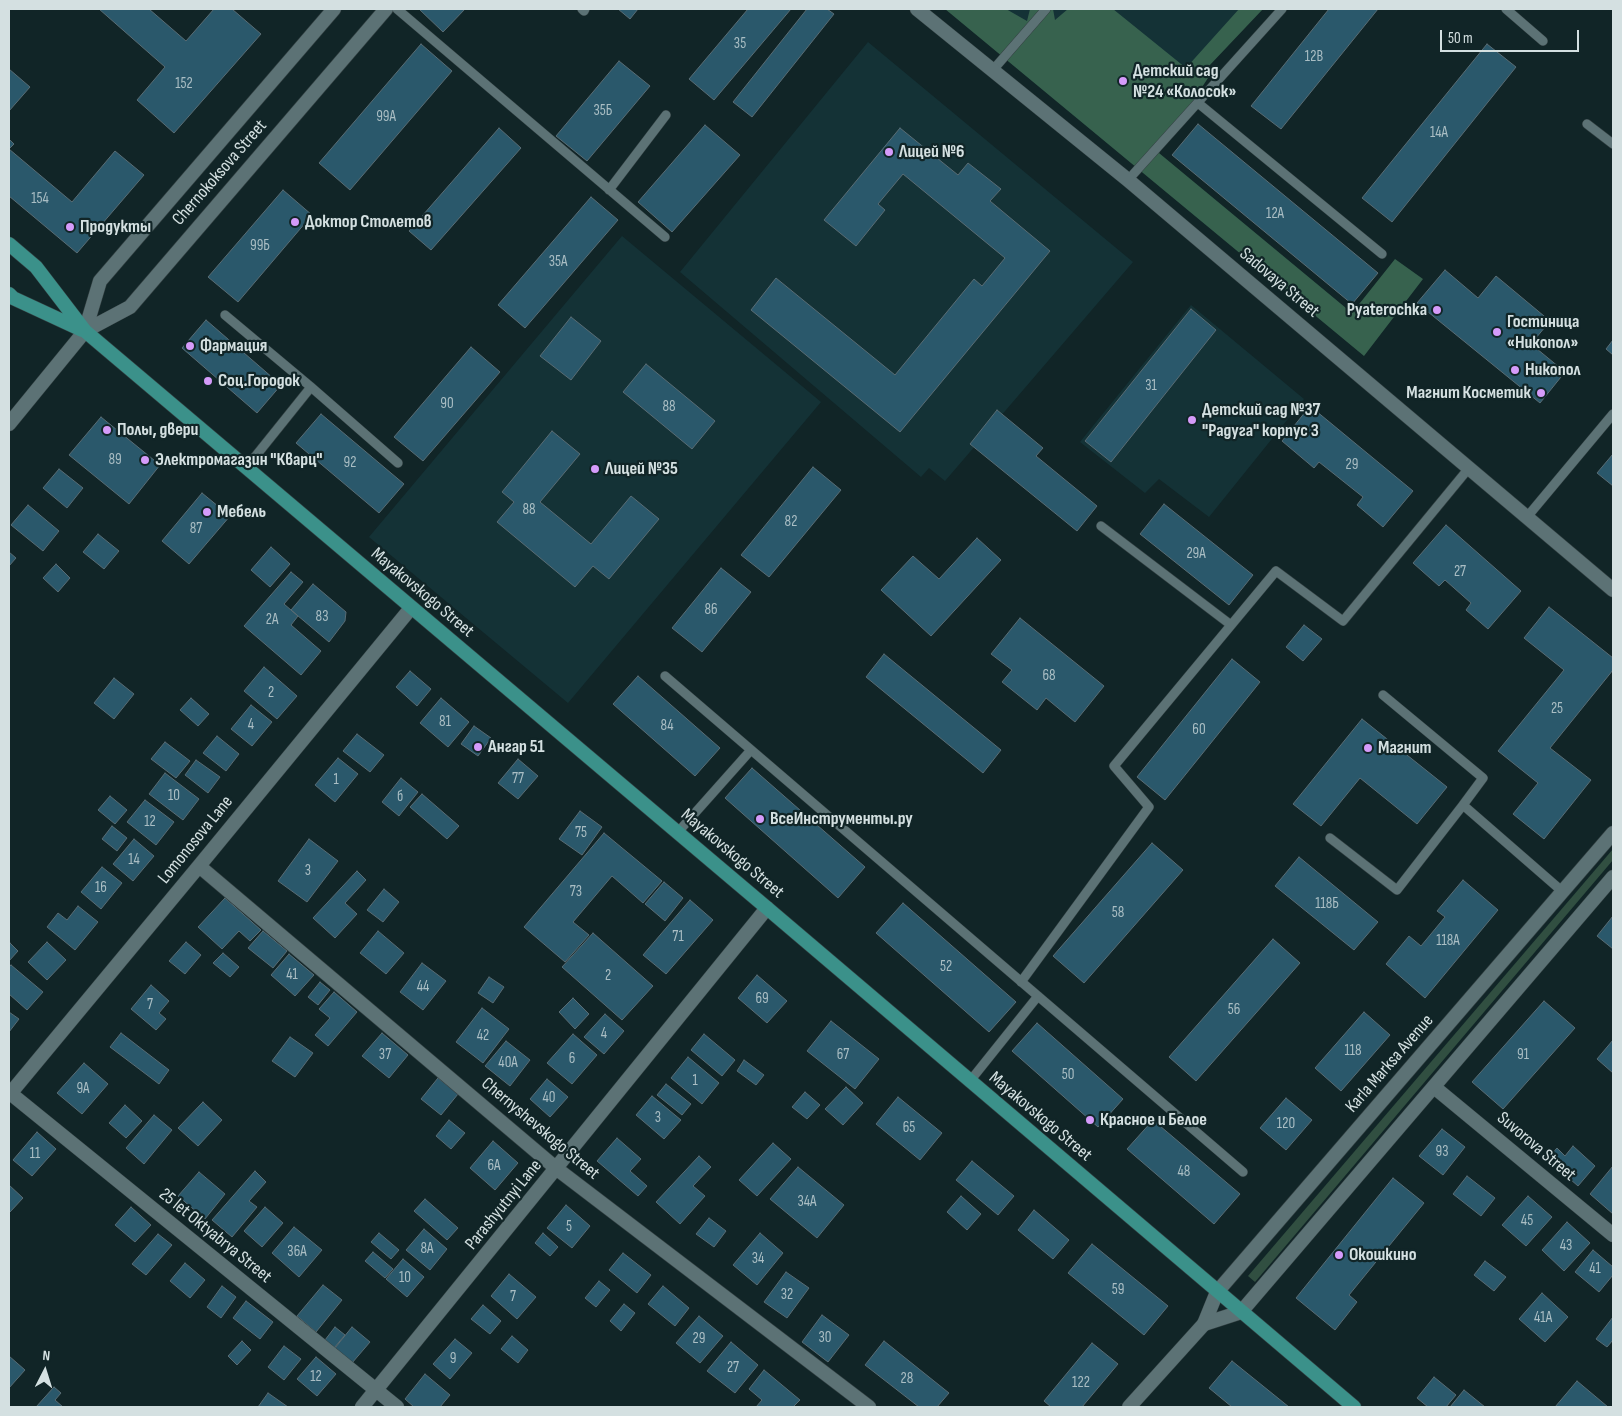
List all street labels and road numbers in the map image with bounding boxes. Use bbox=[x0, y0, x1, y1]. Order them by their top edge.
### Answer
street label: Chernokoksova Street bbox=[168, 116, 272, 230]
street label: Sadovaya Street bbox=[1235, 243, 1323, 323]
street label: Mayakovskogo Street bbox=[366, 544, 478, 642]
street label: Lomonosova Lane bbox=[154, 792, 238, 888]
street label: Mayakovskogo Street bbox=[676, 805, 788, 903]
street label: Karla Marksa Avenue bbox=[1342, 1011, 1438, 1117]
street label: Mayakovskogo Street bbox=[984, 1068, 1096, 1166]
street label: Chernyshevskogo Street bbox=[477, 1073, 603, 1185]
street label: Suvorova Street bbox=[1492, 1108, 1580, 1186]
street label: Parashyutnyi Lane bbox=[461, 1156, 547, 1254]
street label: 25 let Oktyabrya Street bbox=[154, 1184, 276, 1288]

